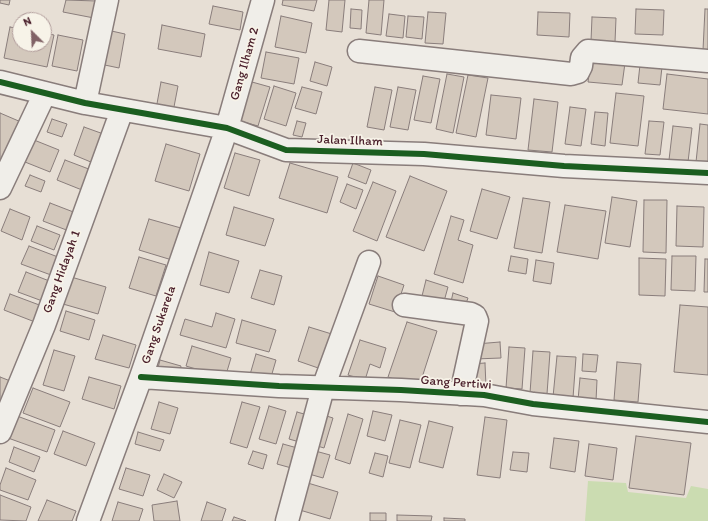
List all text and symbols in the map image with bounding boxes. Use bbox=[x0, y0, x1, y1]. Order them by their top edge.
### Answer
north arrow bbox=[12, 12, 52, 52]
text: N bbox=[21, 14, 33, 29]
street label: Gang Ilham 2 bbox=[227, 26, 263, 102]
street label: Jalan Ilham bbox=[317, 132, 383, 150]
street label: Gang Hidayah 1 bbox=[40, 228, 84, 316]
street label: Gang Sukarela bbox=[138, 284, 180, 366]
street label: Gang Pertiwi bbox=[420, 373, 492, 393]

